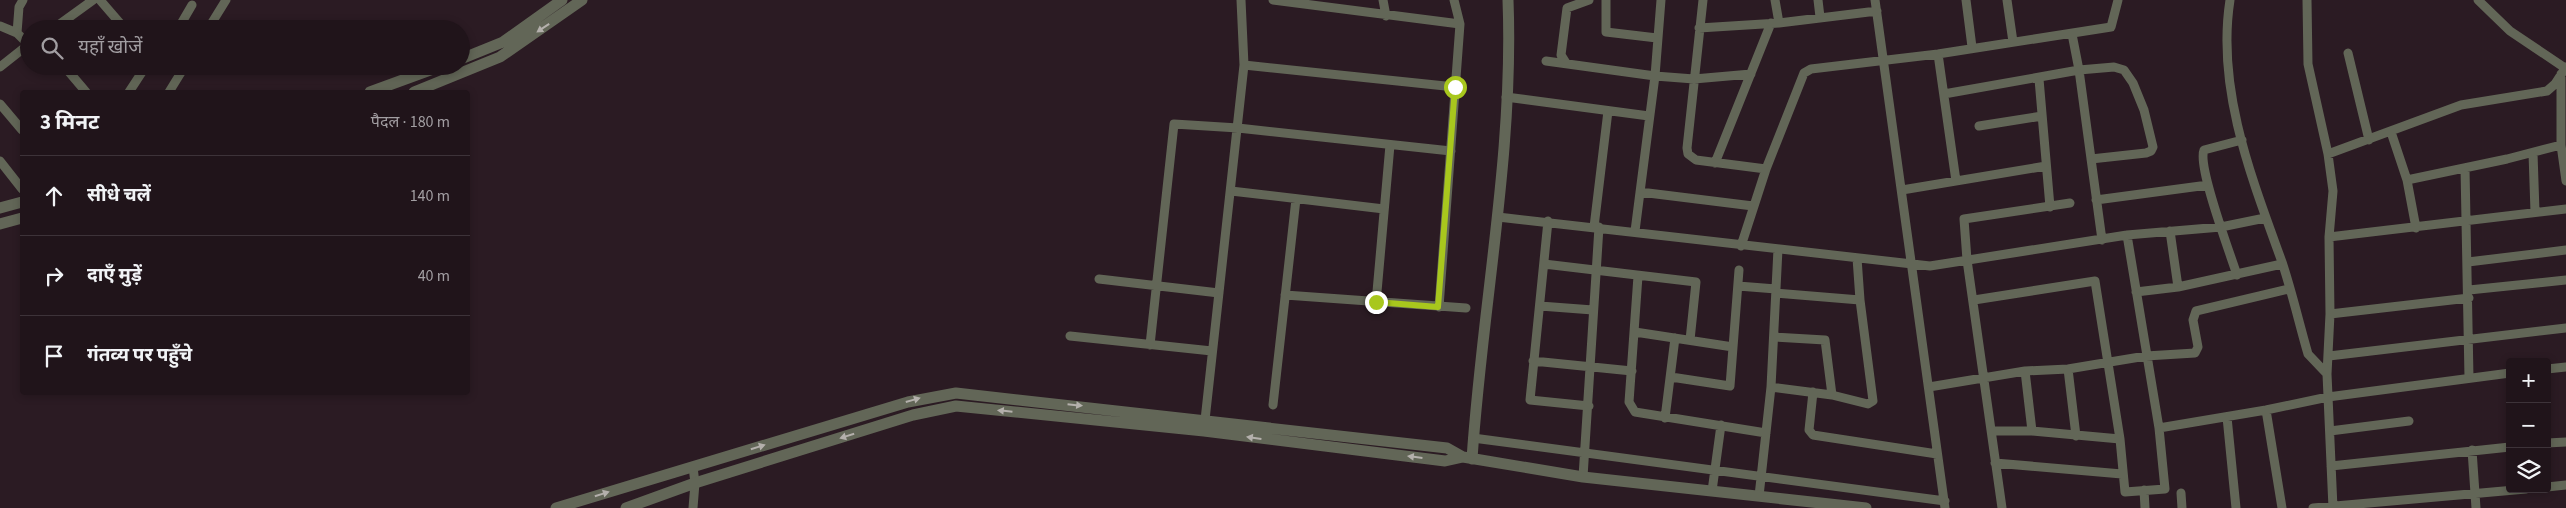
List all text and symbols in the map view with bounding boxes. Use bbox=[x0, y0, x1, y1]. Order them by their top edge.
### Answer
search box bbox=[20, 20, 470, 75]
one-way arrow bbox=[536, 23, 549, 33]
icon: search bbox=[38, 34, 66, 62]
text: यहाँ खोजें bbox=[78, 34, 142, 61]
route start bbox=[1444, 76, 1467, 99]
text: 3 मिनट bbox=[40, 107, 99, 137]
text: पैदल · 180 m bbox=[371, 111, 450, 133]
icon: ahead bbox=[40, 182, 68, 210]
text: सीधे चलें bbox=[87, 182, 151, 209]
text: 140 m bbox=[410, 185, 450, 207]
icon: right bbox=[40, 262, 68, 290]
text: दाएँ मुड़ें bbox=[87, 262, 142, 289]
text: 40 m bbox=[418, 265, 450, 287]
route end bbox=[1365, 291, 1388, 314]
icon: arrive bbox=[40, 342, 68, 370]
text: गंतव्य पर पहुँचे bbox=[87, 342, 192, 369]
map controls bbox=[2506, 358, 2551, 493]
button: + bbox=[2506, 358, 2551, 403]
one-way arrow bbox=[906, 396, 921, 404]
one-way arrow bbox=[1067, 401, 1083, 409]
button: − bbox=[2506, 403, 2551, 448]
one-way arrow bbox=[997, 407, 1013, 415]
one-way arrow bbox=[839, 432, 854, 440]
one-way arrow bbox=[1245, 433, 1261, 441]
one-way arrow bbox=[750, 443, 765, 451]
button: layers bbox=[2506, 448, 2551, 493]
one-way arrow bbox=[1406, 453, 1422, 461]
one-way arrow bbox=[595, 489, 610, 497]

